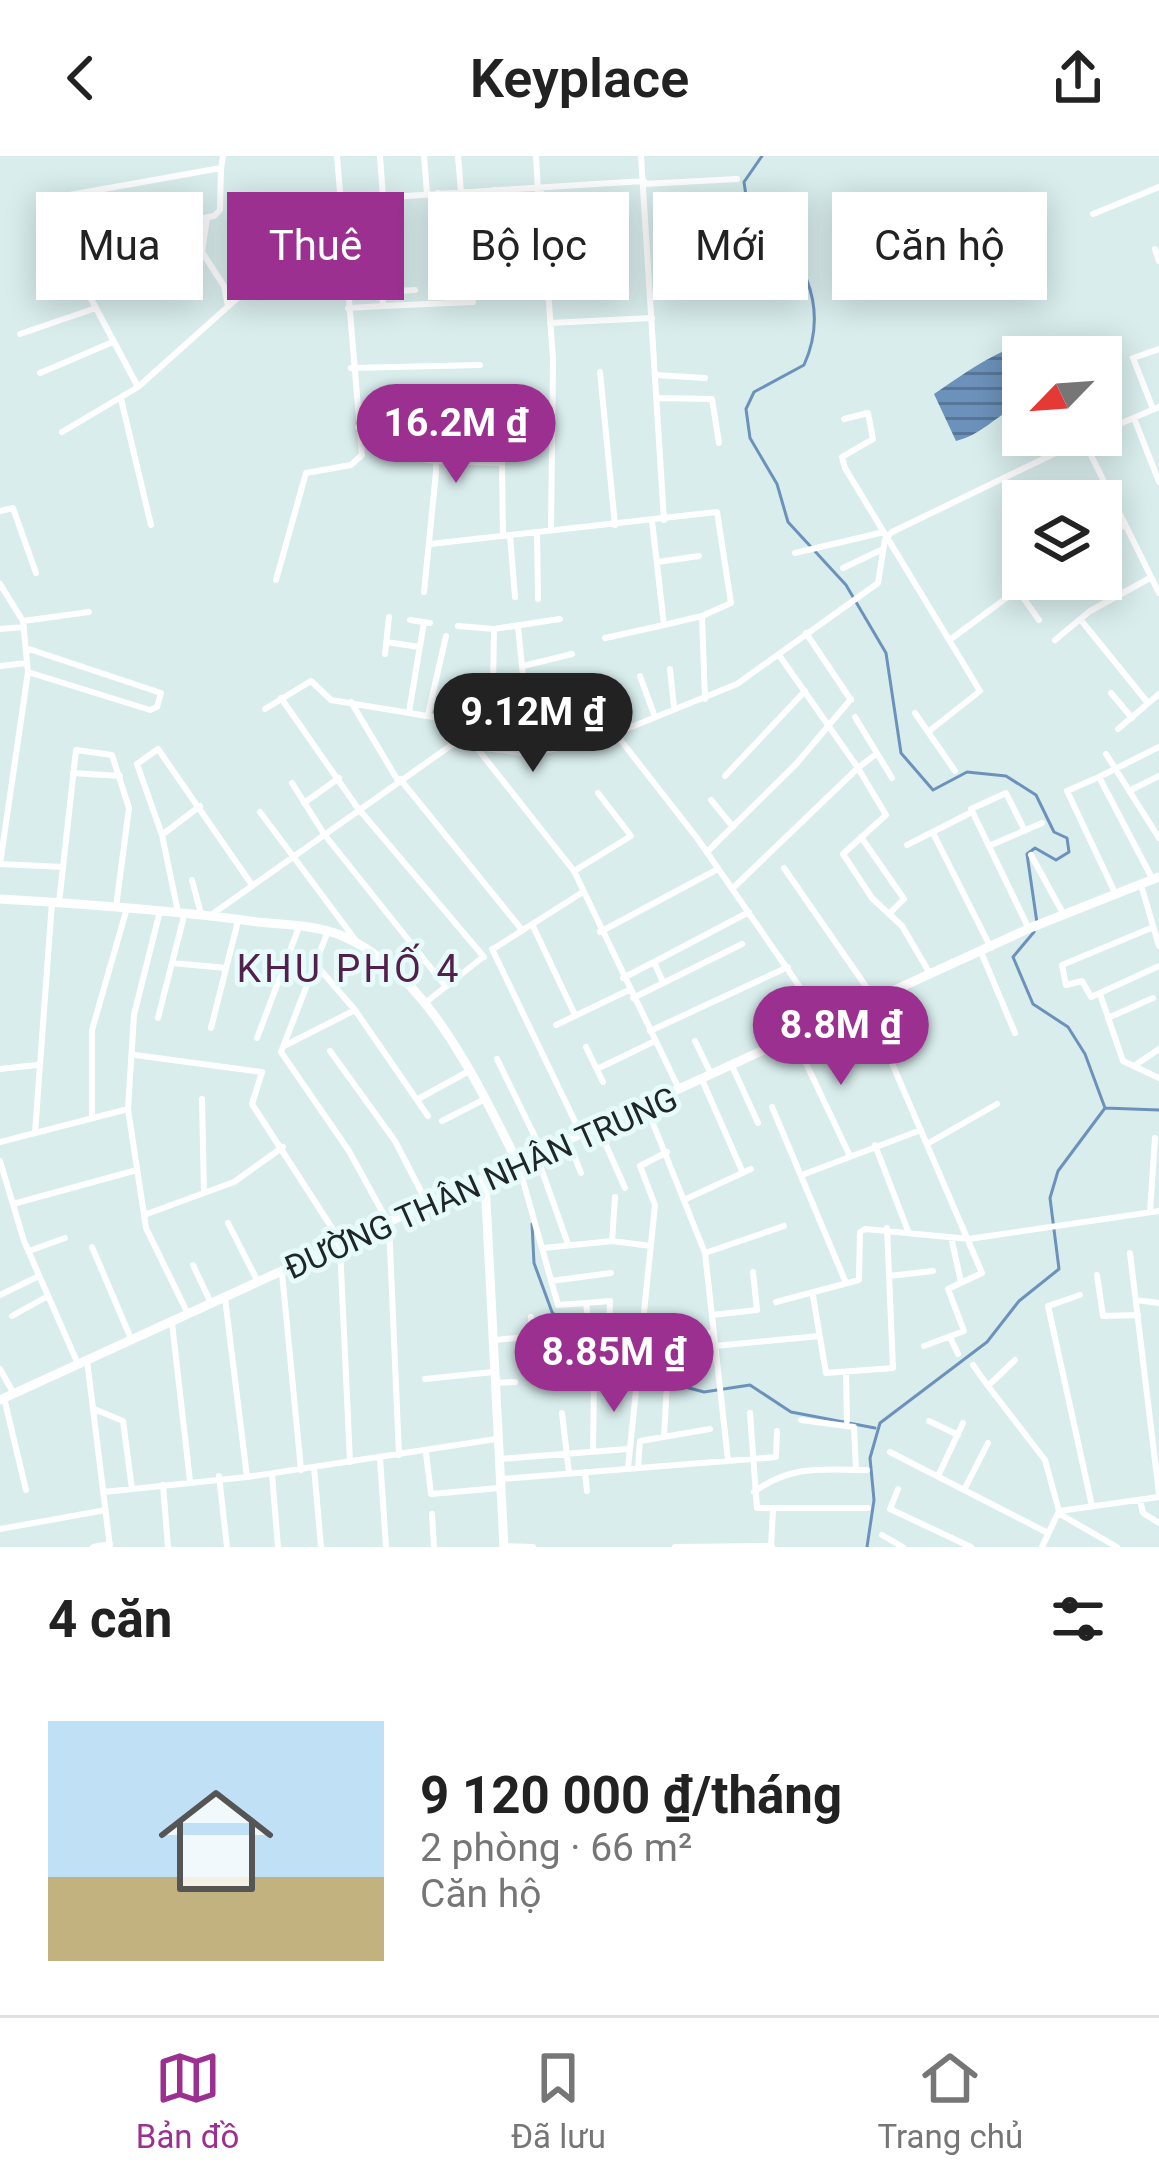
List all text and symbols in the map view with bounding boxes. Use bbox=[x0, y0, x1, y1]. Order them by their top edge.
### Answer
icon: back bbox=[48, 45, 114, 111]
icon: share bbox=[1045, 45, 1111, 111]
text: Keyplace bbox=[470, 47, 689, 110]
chip: Mua bbox=[36, 192, 203, 300]
chip: Thuê bbox=[227, 192, 404, 300]
chip: Bộ lọc bbox=[428, 192, 629, 300]
chip: Mới bbox=[653, 192, 808, 300]
chip: Căn hộ bbox=[832, 192, 1047, 300]
north arrow bbox=[1002, 336, 1122, 456]
map controls bbox=[1002, 336, 1122, 600]
pin: 16.2M ₫ bbox=[345, 384, 567, 486]
text: 16.2M ₫ bbox=[384, 400, 528, 446]
button: layers bbox=[1002, 480, 1122, 600]
pin: 9.12M ₫ bbox=[422, 673, 644, 775]
text: 9.12M ₫ bbox=[461, 689, 605, 735]
district label: KHU PHỐ 4 bbox=[236, 943, 462, 992]
pin: 8.8M ₫ bbox=[743, 986, 939, 1088]
text: 8.8M ₫ bbox=[780, 1002, 902, 1048]
street label: ĐƯỜNG THÂN NHÂN TRUNG bbox=[279, 1079, 683, 1287]
pin: 8.85M ₫ bbox=[503, 1313, 725, 1415]
text: 8.85M ₫ bbox=[542, 1329, 686, 1375]
icon: filters bbox=[1045, 1586, 1111, 1652]
text: 4 căn bbox=[48, 1590, 172, 1649]
text: 9 120 000 ₫/tháng bbox=[420, 1766, 842, 1825]
icon: home bbox=[144, 1769, 288, 1913]
text: 2 phòng · 66 m² bbox=[420, 1825, 692, 1871]
text: Căn hộ bbox=[420, 1871, 542, 1917]
tab: Bản đồ bbox=[136, 2045, 239, 2156]
tab: Đã lưu bbox=[511, 2045, 606, 2156]
tab: Trang chủ bbox=[878, 2045, 1023, 2156]

